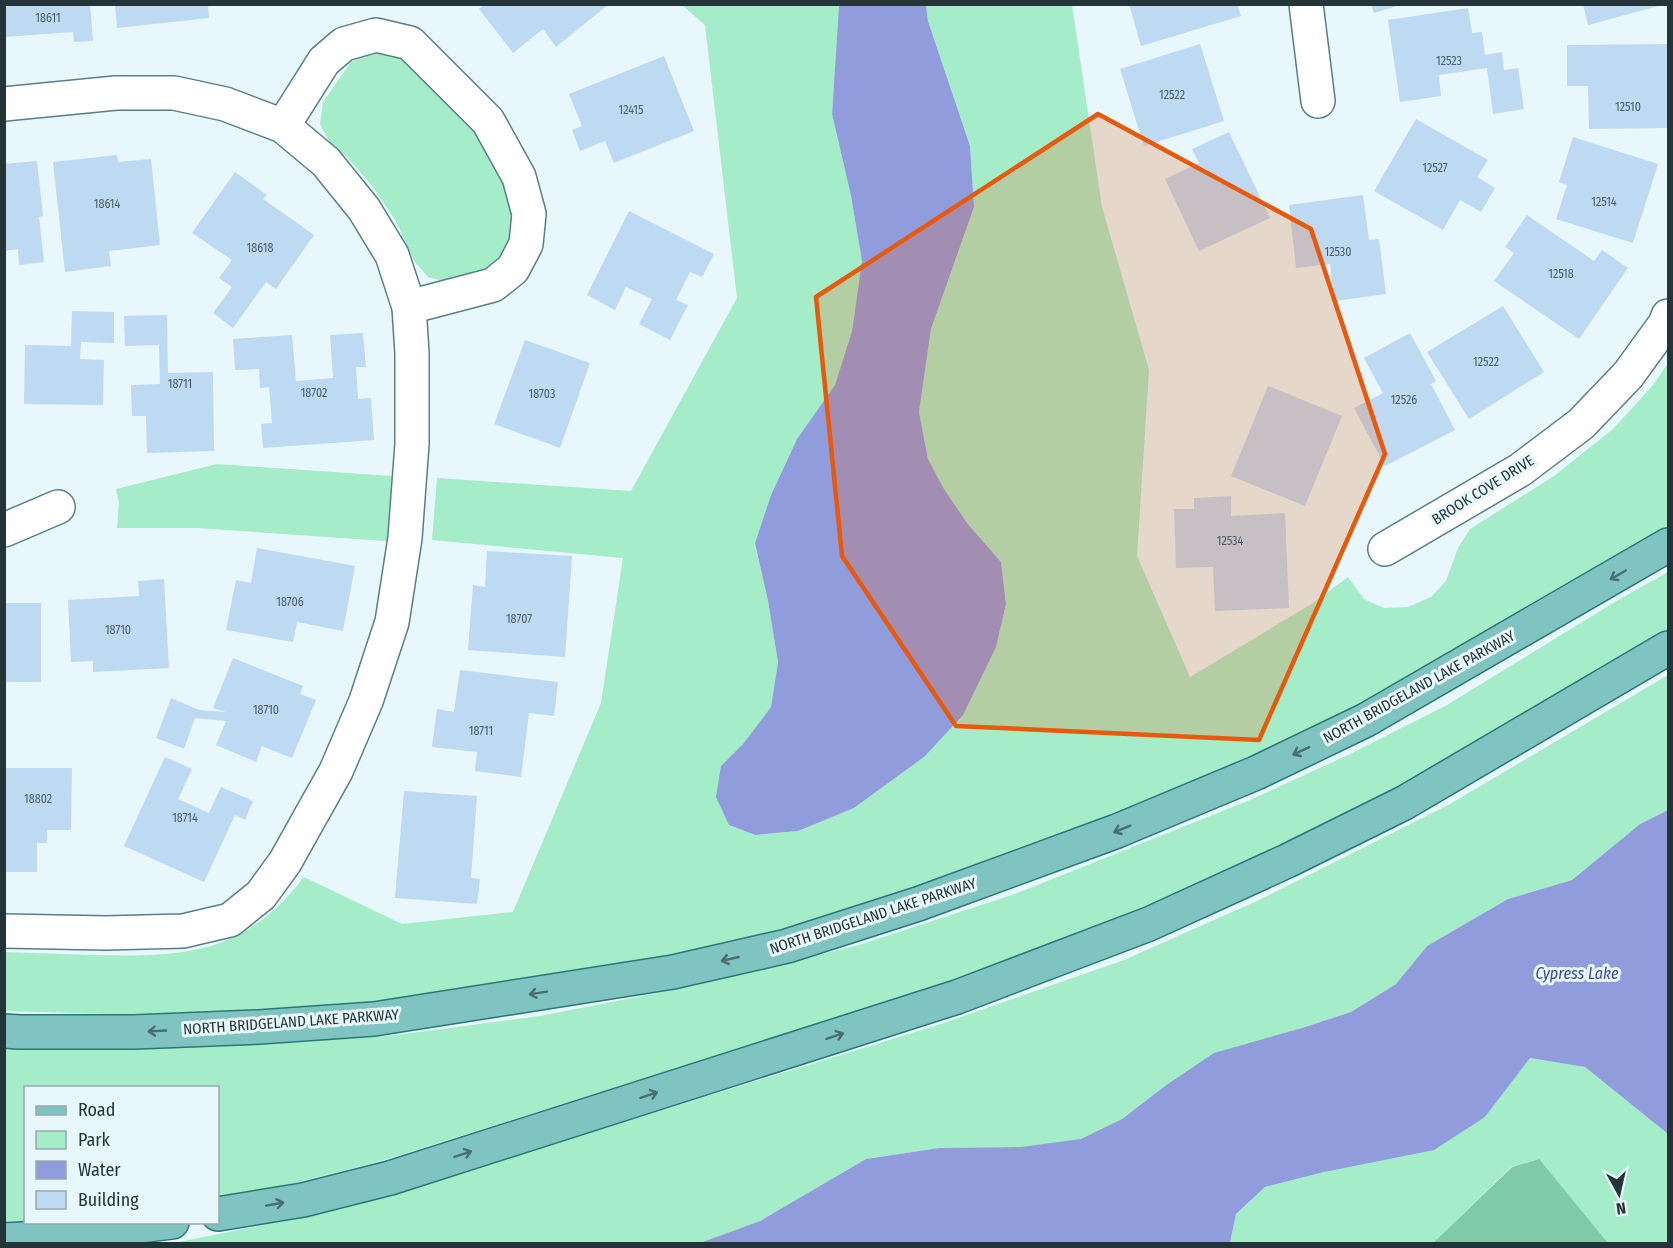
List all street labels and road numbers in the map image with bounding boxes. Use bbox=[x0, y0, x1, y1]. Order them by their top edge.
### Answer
street label: BROOK COVE DRIVE bbox=[1429, 451, 1537, 529]
street label: NORTH BRIDGELAND LAKE PARKWAY bbox=[1320, 626, 1518, 747]
street label: NORTH BRIDGELAND LAKE PARKWAY bbox=[767, 874, 979, 958]
street label: NORTH BRIDGELAND LAKE PARKWAY bbox=[182, 1005, 400, 1039]

